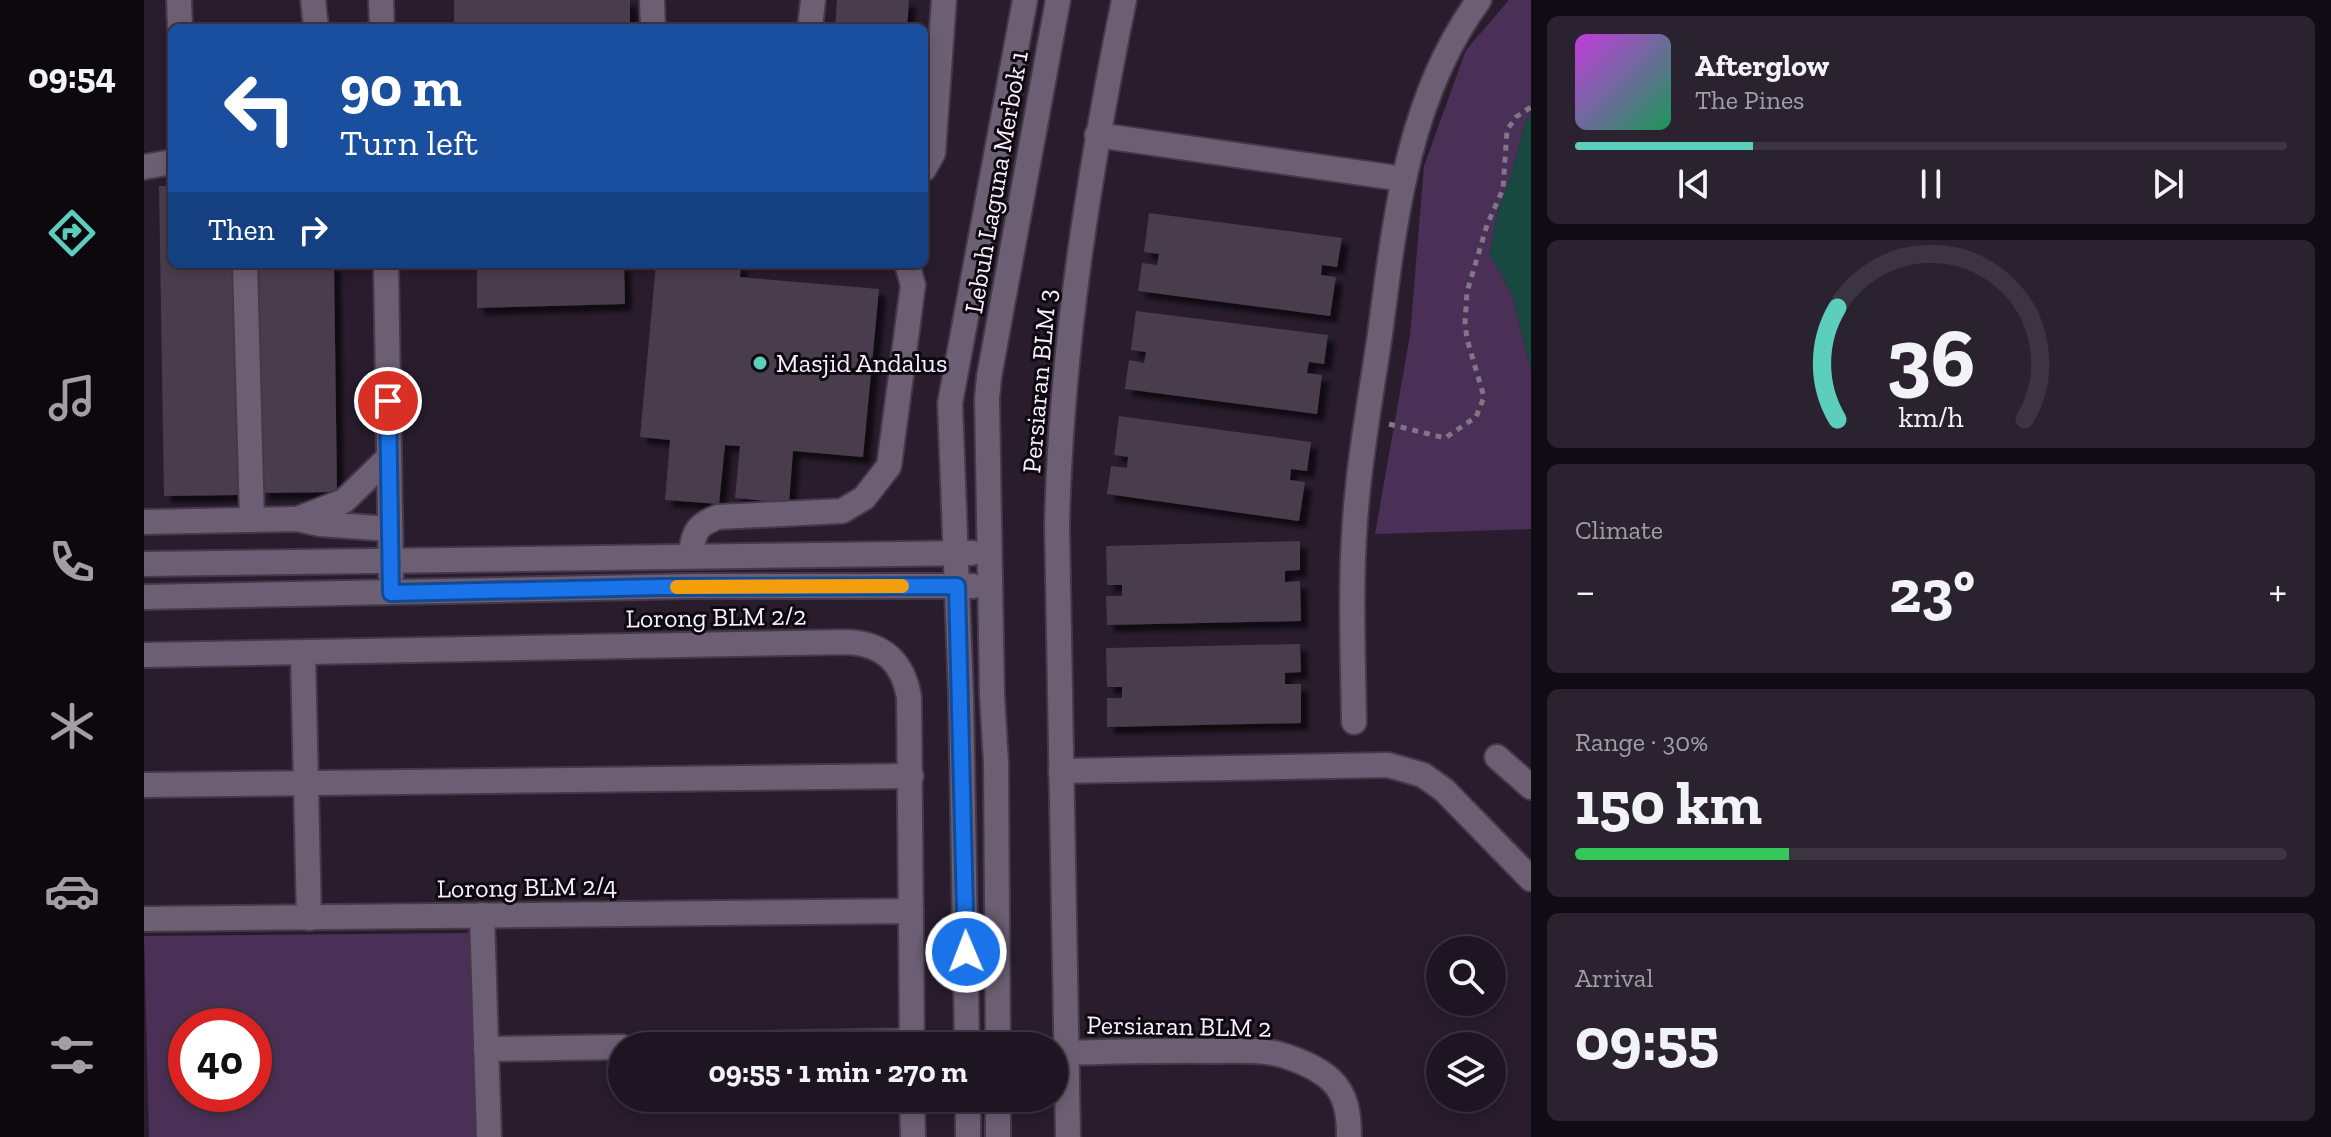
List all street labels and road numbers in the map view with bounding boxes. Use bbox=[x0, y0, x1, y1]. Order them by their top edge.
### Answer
street label: Lebuh Laguna Merbok 1 bbox=[957, 48, 1035, 316]
street label: Persiaran BLM 3 bbox=[1015, 288, 1063, 474]
street label: Lorong BLM 2/2 bbox=[625, 599, 807, 635]
street label: Lorong BLM 2/4 bbox=[436, 869, 618, 905]
street label: Persiaran BLM 2 bbox=[1086, 1008, 1272, 1044]

